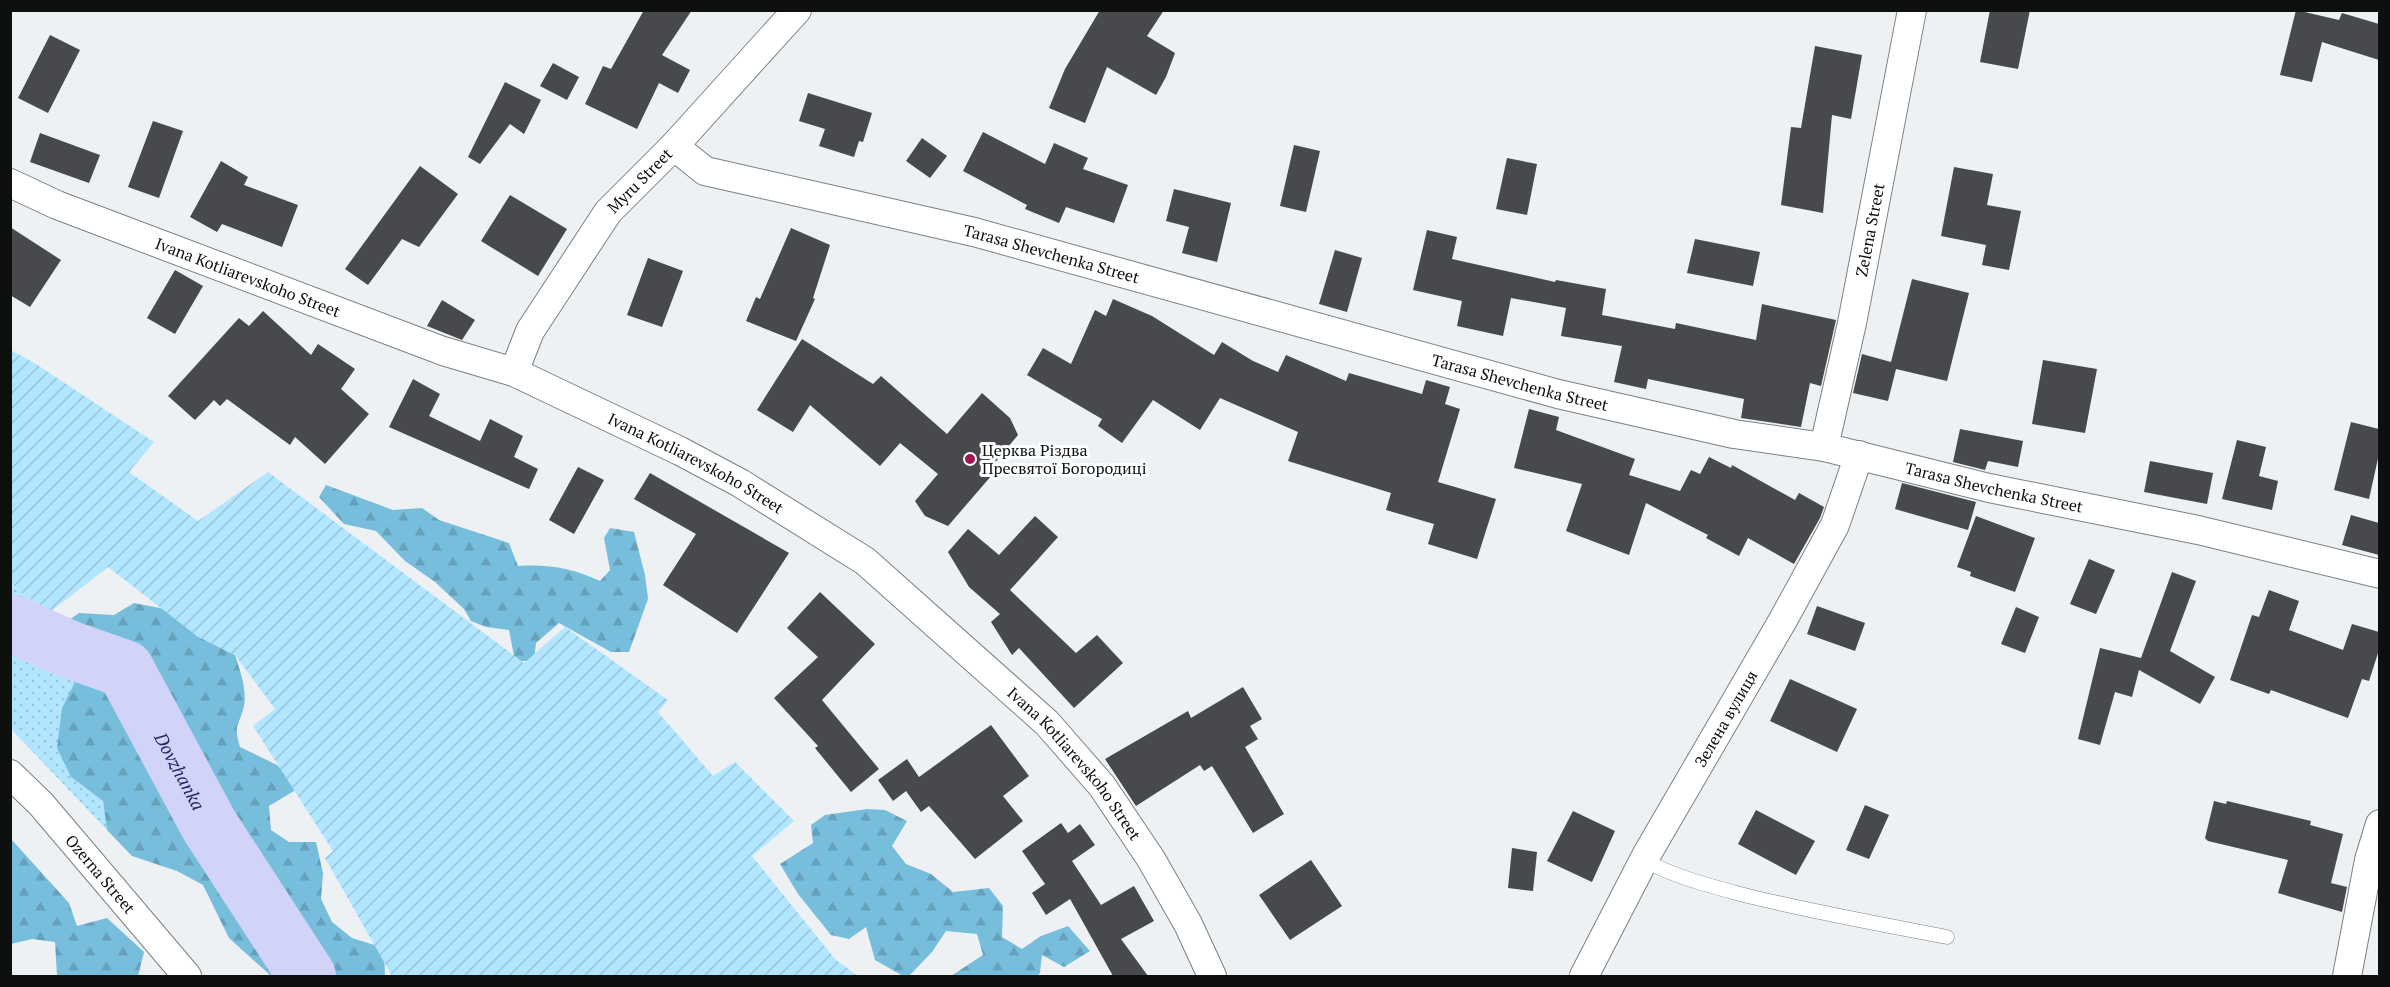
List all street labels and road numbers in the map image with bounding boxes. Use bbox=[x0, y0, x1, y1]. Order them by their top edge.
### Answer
street label: Myru Street bbox=[602, 143, 677, 218]
street label: Zelena Street bbox=[1850, 181, 1890, 278]
street label: Tarasa Shevchenka Street bbox=[961, 219, 1142, 288]
street label: Ivana Kotliarevskoho Street bbox=[152, 232, 344, 322]
street label: Tarasa Shevchenka Street bbox=[1429, 348, 1610, 416]
street label: Ivana Kotliarevskoho Street bbox=[604, 407, 788, 519]
street label: Tarasa Shevchenka Street bbox=[1903, 457, 2085, 518]
street label: Зелена вулиця bbox=[1689, 666, 1762, 771]
street label: Ivana Kotliarevskoho Street bbox=[1003, 682, 1146, 844]
street label: Ozerna Street bbox=[60, 830, 140, 918]

